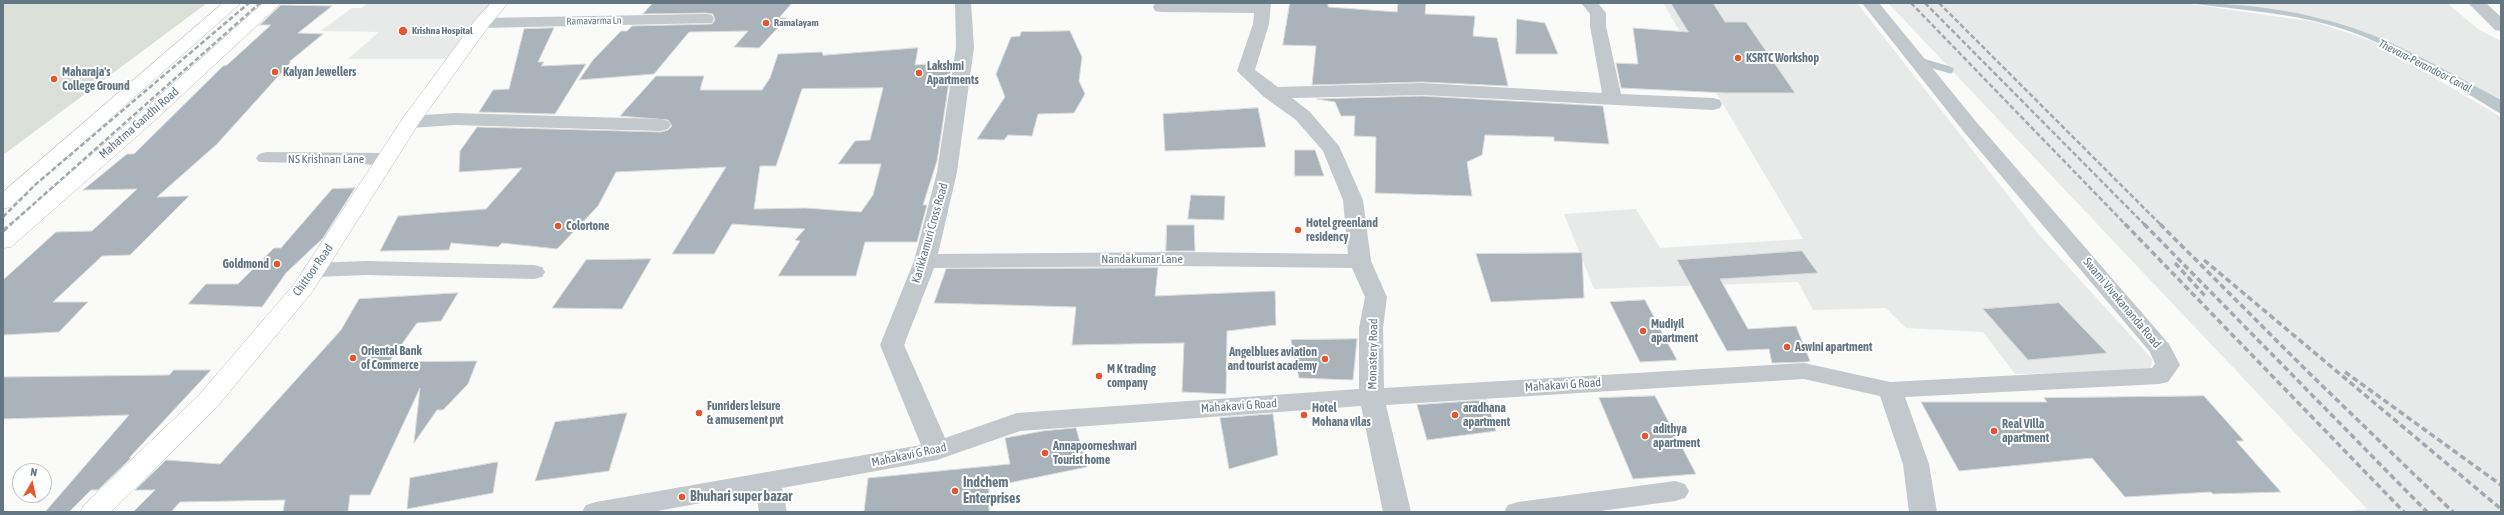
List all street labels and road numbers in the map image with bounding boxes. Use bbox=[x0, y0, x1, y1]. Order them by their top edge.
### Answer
street label: Ramavarma Ln bbox=[566, 15, 622, 27]
street label: Mahatma Gandhi Road bbox=[96, 84, 182, 162]
street label: NS Krishnan Lane bbox=[288, 152, 364, 166]
street label: Karikkamuri Cross Road bbox=[909, 181, 951, 285]
street label: Chittoor Road bbox=[290, 241, 336, 299]
street label: Nandakumar Lane bbox=[1101, 252, 1183, 266]
street label: Swami Vivekananda Road bbox=[2080, 255, 2164, 351]
street label: Monastery Road bbox=[1365, 318, 1381, 390]
street label: Mahakavi G Road bbox=[1525, 375, 1601, 395]
street label: Mahakavi G Road bbox=[1201, 396, 1277, 416]
street label: Mahakavi G Road bbox=[870, 440, 948, 470]

